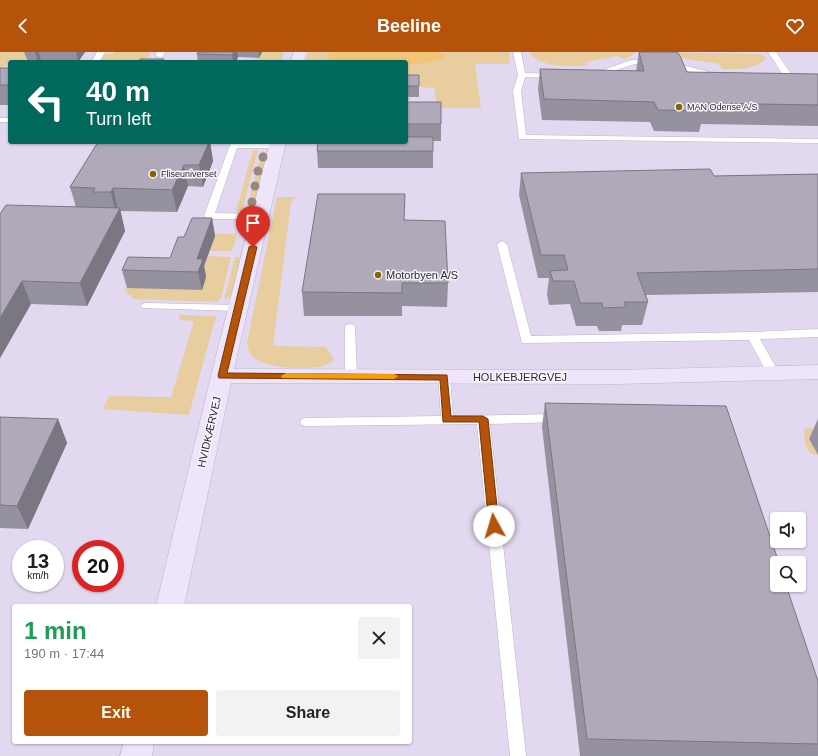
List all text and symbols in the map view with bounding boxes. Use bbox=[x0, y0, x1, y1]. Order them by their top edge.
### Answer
icon: back bbox=[12, 15, 34, 37]
icon: heart bbox=[784, 15, 806, 37]
text: Beeline bbox=[377, 16, 441, 36]
icon: left bbox=[20, 76, 72, 128]
text: 40 m bbox=[86, 76, 150, 107]
marker: MAN Odense A/S bbox=[674, 102, 684, 112]
place label: MAN Odense A/S bbox=[687, 102, 758, 112]
text: Turn left bbox=[86, 109, 151, 129]
marker: Fliseuniverset bbox=[148, 169, 158, 179]
place label: Fliseuniverset bbox=[161, 169, 217, 179]
pin bbox=[236, 206, 270, 247]
icon: arrive bbox=[242, 212, 264, 234]
place label: Motorbyen A/S bbox=[386, 269, 458, 281]
marker: Motorbyen A/S bbox=[373, 270, 383, 280]
street label: HOLKEBJERGVEJ bbox=[473, 371, 567, 383]
street label: HVIDKÆRVEJ bbox=[195, 395, 223, 469]
position arrow bbox=[473, 505, 515, 547]
map controls bbox=[770, 512, 806, 592]
button: sound bbox=[770, 512, 806, 548]
speed limit sign: 20 bbox=[72, 540, 124, 592]
text: 13 bbox=[27, 550, 49, 572]
button: search bbox=[770, 556, 806, 592]
text: km/h bbox=[27, 570, 49, 581]
text: 1 min bbox=[24, 617, 87, 644]
button: close bbox=[358, 617, 400, 659]
text: 190 m · 17:44 bbox=[24, 646, 104, 661]
button: Exit bbox=[24, 690, 208, 736]
button: Share bbox=[216, 690, 400, 736]

